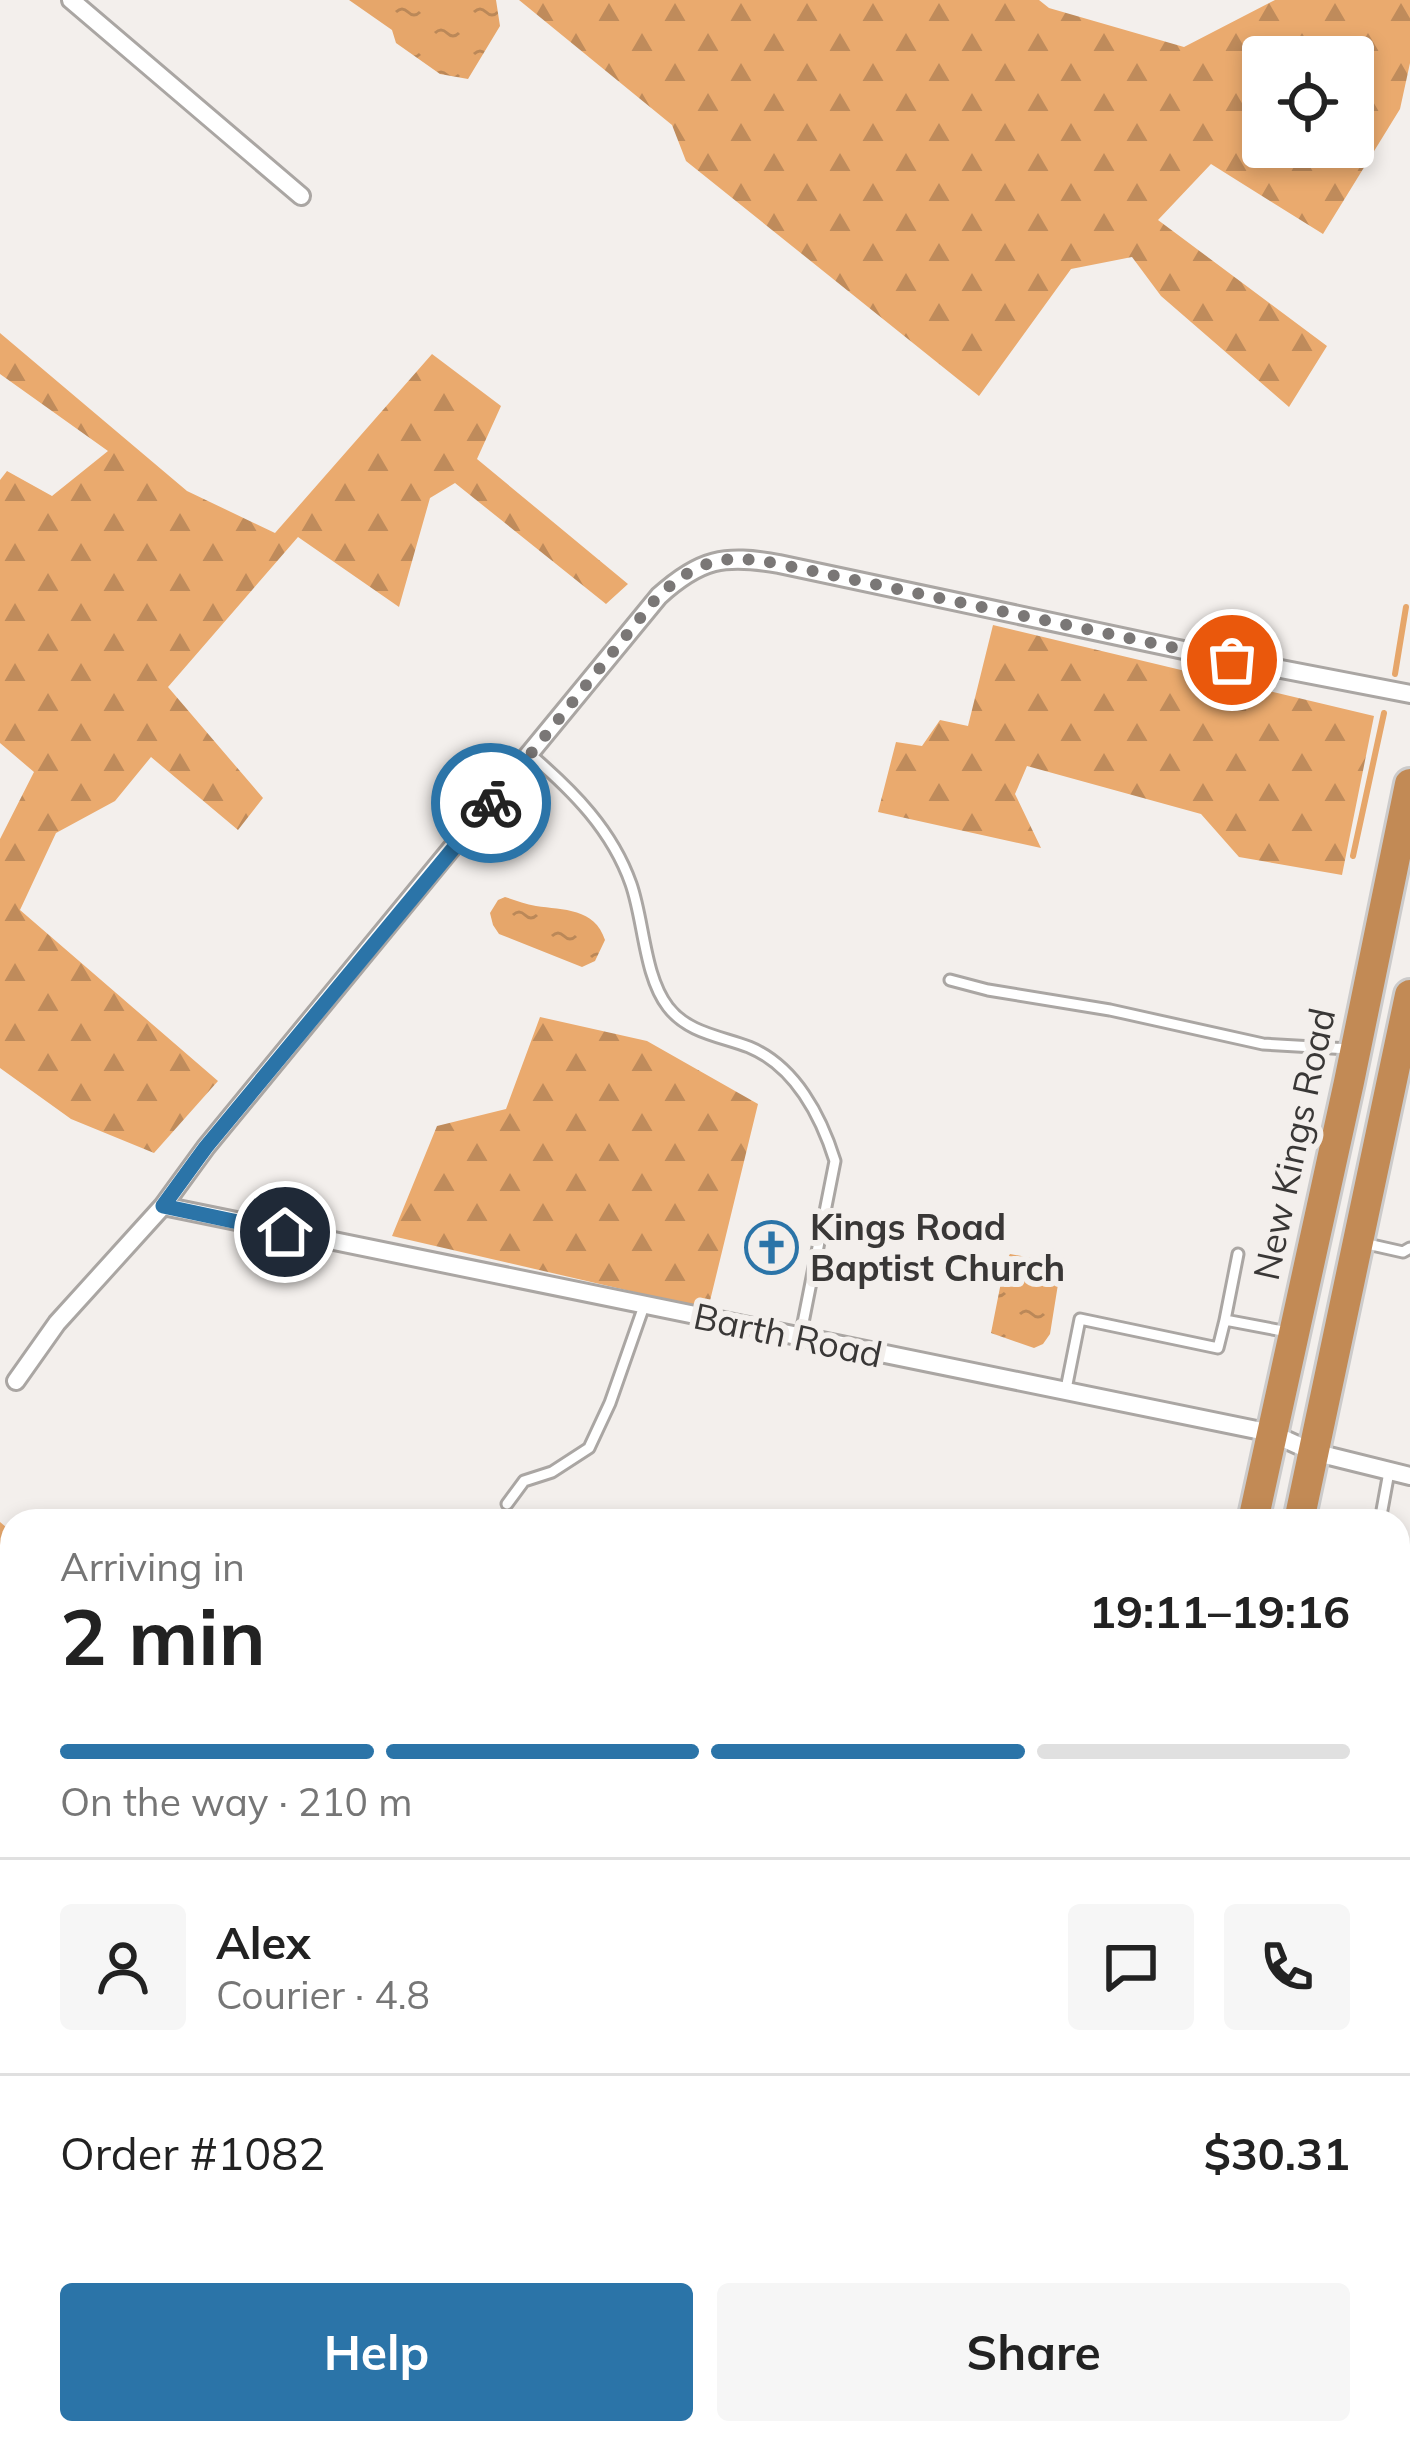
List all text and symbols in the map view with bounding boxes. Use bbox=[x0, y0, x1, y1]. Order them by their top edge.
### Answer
map controls bbox=[1242, 36, 1374, 168]
button: locate bbox=[1242, 36, 1374, 168]
pin bbox=[1181, 609, 1283, 711]
icon: bag bbox=[1199, 627, 1265, 693]
courier bbox=[431, 743, 551, 863]
icon: bike bbox=[458, 770, 524, 836]
street label: New Kings Road bbox=[1243, 1004, 1344, 1284]
pin bbox=[234, 1181, 336, 1283]
icon: home bbox=[252, 1199, 318, 1265]
place label: Kings Road Baptist Church bbox=[810, 1204, 1065, 1290]
church icon: Kings Road Baptist Church bbox=[743, 1220, 799, 1276]
street label: Barth Road bbox=[690, 1293, 886, 1376]
text: Arriving in bbox=[60, 1542, 245, 1591]
text: 19:11–19:16 bbox=[1089, 1583, 1350, 1639]
text: 2 min bbox=[60, 1587, 266, 1685]
text: On the way · 210 m bbox=[60, 1777, 412, 1826]
button: person bbox=[60, 1904, 186, 2030]
button: chat bbox=[1068, 1904, 1194, 2030]
button: phone bbox=[1224, 1904, 1350, 2030]
text: Alex bbox=[216, 1914, 311, 1970]
text: Courier · 4.8 bbox=[216, 1970, 430, 2019]
text: Order #1082 bbox=[60, 2125, 325, 2181]
text: $30.31 bbox=[1204, 2125, 1350, 2181]
button: Help bbox=[60, 2283, 693, 2421]
button: Share bbox=[717, 2283, 1350, 2421]

